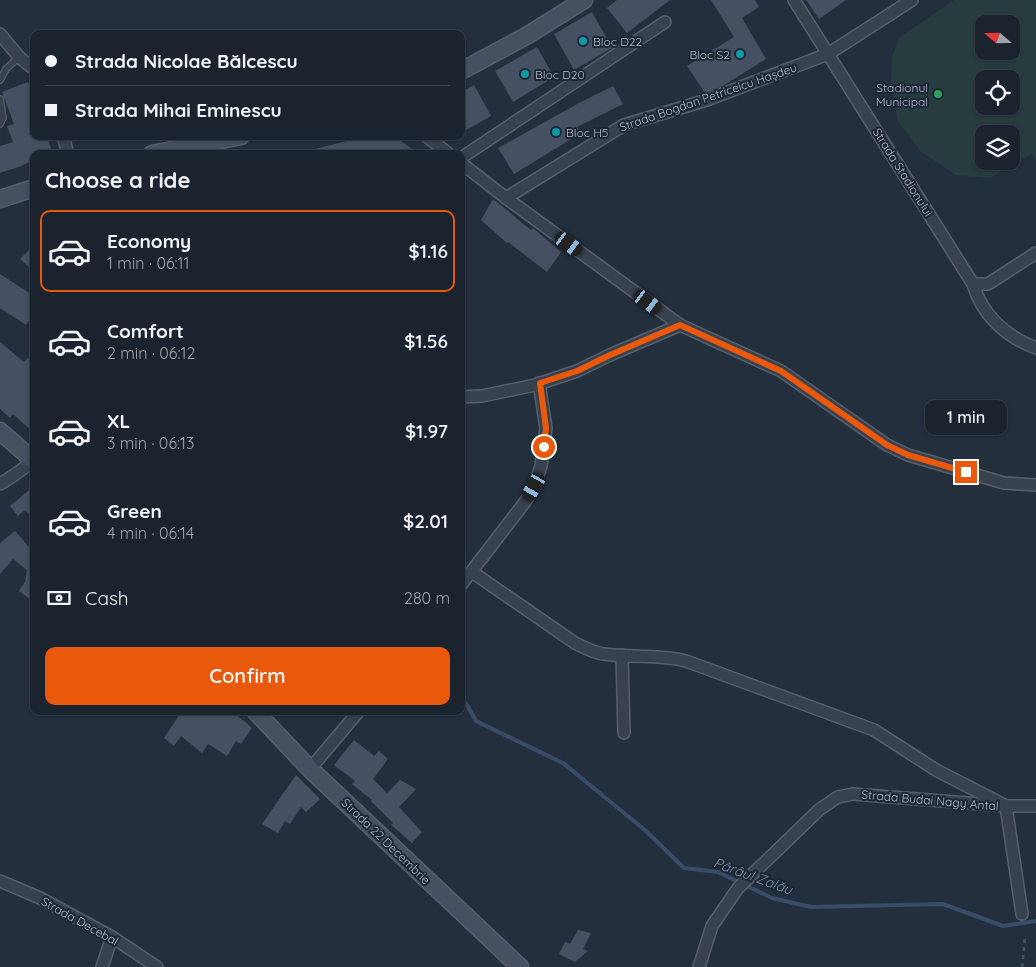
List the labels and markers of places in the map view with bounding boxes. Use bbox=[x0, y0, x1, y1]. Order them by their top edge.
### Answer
place label: Bloc D22 bbox=[593, 34, 642, 49]
marker: Bloc D22 bbox=[577, 35, 589, 47]
place label: Bloc S2 bbox=[689, 47, 730, 62]
marker: Bloc S2 bbox=[734, 48, 746, 60]
place label: Bloc D20 bbox=[535, 67, 585, 82]
marker: Bloc D20 bbox=[519, 68, 531, 80]
place label: Stadionul Municipal bbox=[876, 80, 928, 109]
marker: Stadionul Municipal bbox=[932, 88, 944, 100]
place label: Bloc H5 bbox=[566, 125, 608, 140]
marker: Bloc H5 bbox=[550, 126, 562, 138]

